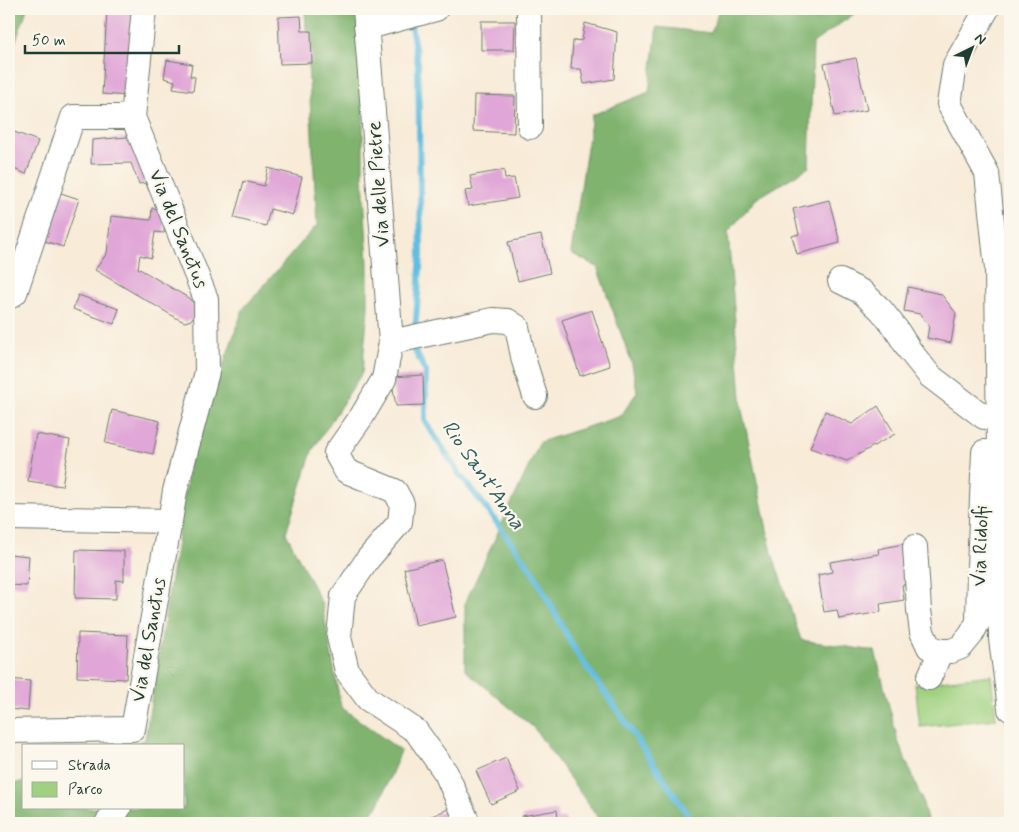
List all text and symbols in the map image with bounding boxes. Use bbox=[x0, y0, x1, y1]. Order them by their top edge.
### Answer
scale bar bbox=[25, 22, 179, 54]
north arrow bbox=[946, 22, 996, 72]
text: N bbox=[971, 29, 990, 49]
text: 50 m bbox=[32, 31, 66, 51]
street label: Via delle Pietre bbox=[361, 120, 397, 248]
street label: Via del Sanctus bbox=[142, 165, 214, 293]
water label: Rio Sant'Anna bbox=[435, 415, 531, 535]
street label: Via Ridolfi bbox=[966, 505, 996, 587]
street label: Via del Sanctus bbox=[125, 575, 173, 704]
legend bbox=[22, 744, 185, 810]
text: Strada bbox=[68, 756, 111, 776]
text: Parco bbox=[68, 780, 102, 800]

